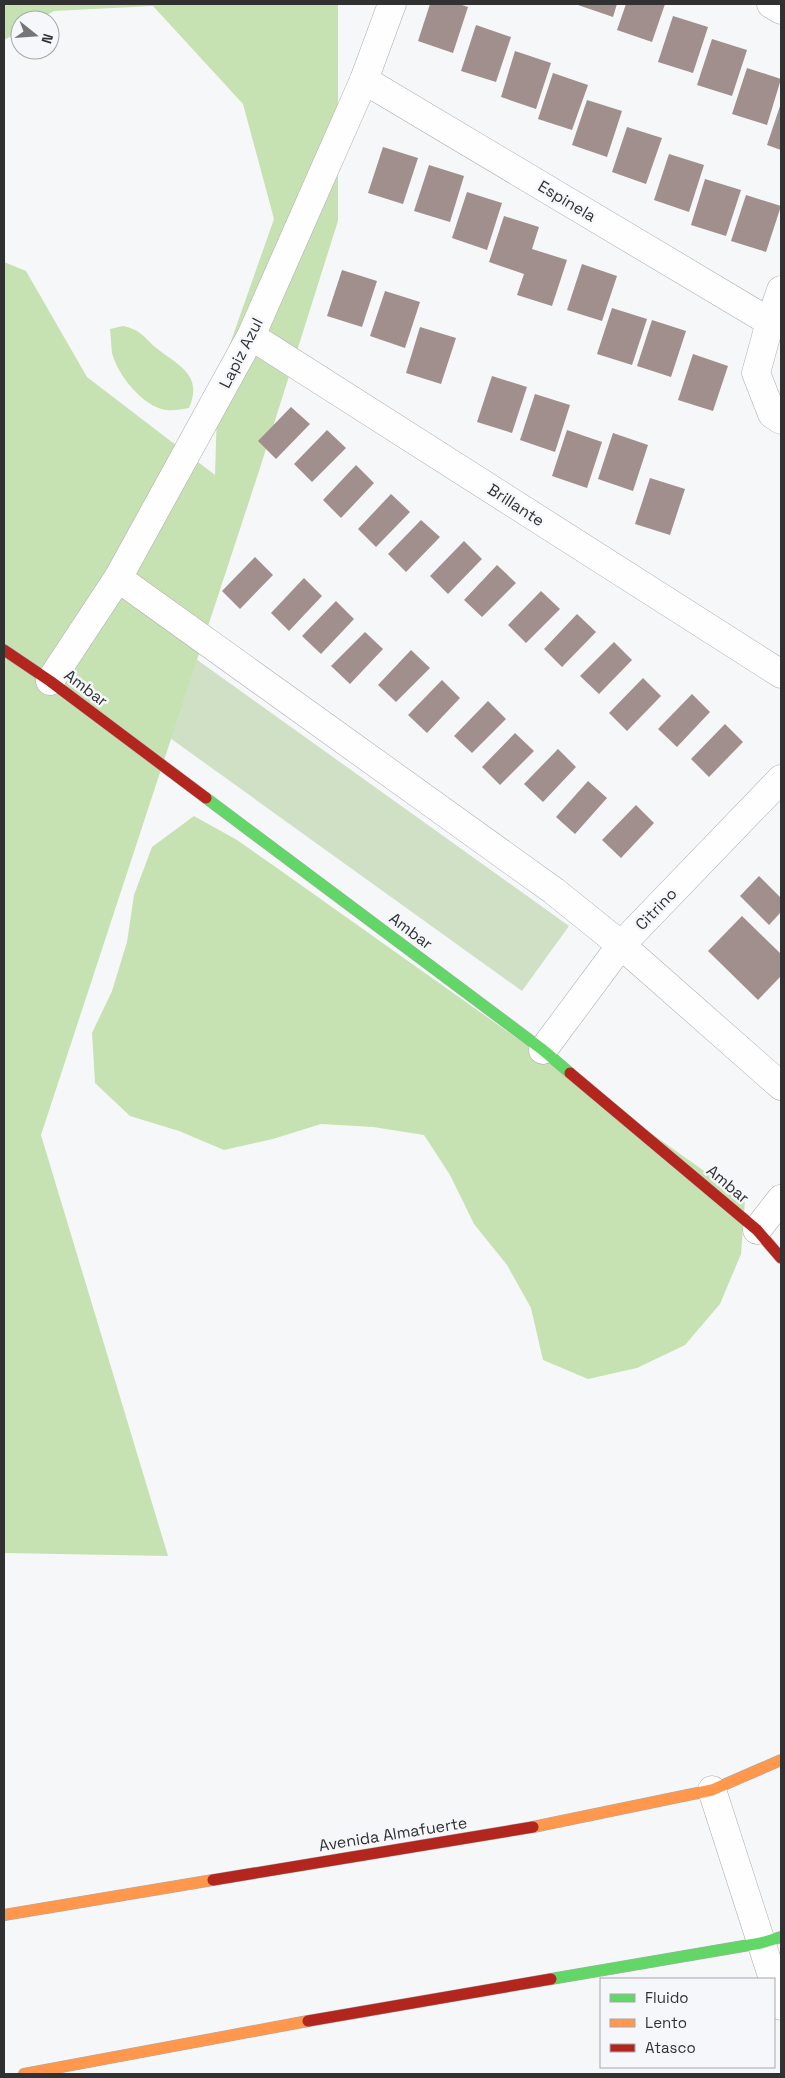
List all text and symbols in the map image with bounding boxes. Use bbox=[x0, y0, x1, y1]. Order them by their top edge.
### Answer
north arrow bbox=[10, 10, 60, 60]
text: N bbox=[37, 32, 57, 46]
street label: Espinela bbox=[534, 175, 600, 227]
street label: Lapiz Azul bbox=[214, 314, 268, 392]
street label: Brillante bbox=[484, 479, 548, 531]
street label: Ambar bbox=[60, 665, 112, 711]
street label: Citrino bbox=[631, 883, 681, 935]
street label: Ambar bbox=[385, 908, 437, 954]
street label: Ambar bbox=[702, 1160, 754, 1208]
street label: Avenida Almafuerte bbox=[317, 1812, 469, 1856]
legend bbox=[600, 1978, 775, 2068]
text: Fluido bbox=[645, 1988, 689, 2007]
text: Lento bbox=[645, 2013, 687, 2032]
text: Atasco bbox=[645, 2038, 696, 2057]

